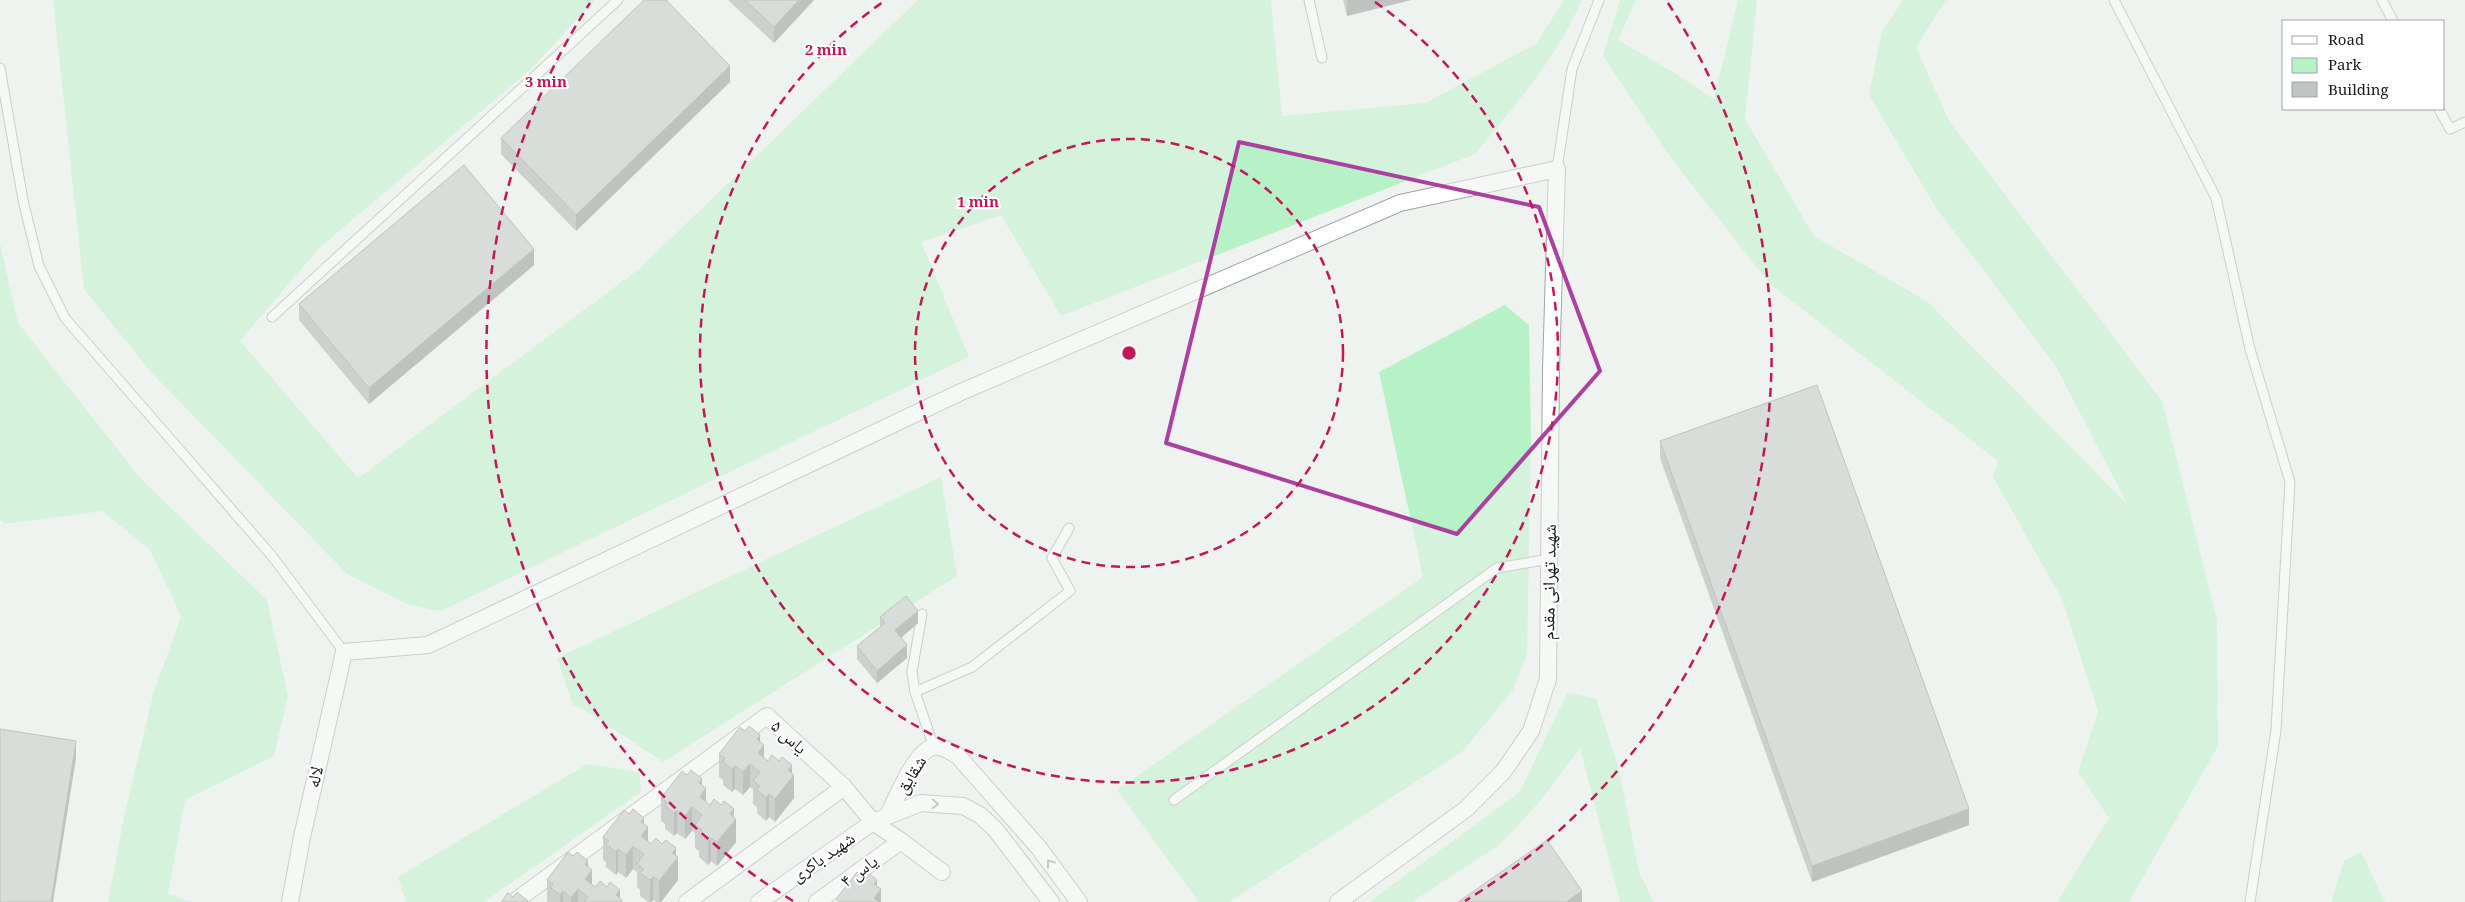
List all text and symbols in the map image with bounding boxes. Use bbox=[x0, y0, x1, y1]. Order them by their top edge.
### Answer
legend bbox=[2282, 20, 2445, 110]
text: Road bbox=[2328, 29, 2364, 55]
text: 2 min bbox=[805, 39, 847, 65]
text: Park bbox=[2328, 54, 2362, 80]
text: 3 min bbox=[525, 71, 567, 97]
text: Building bbox=[2328, 79, 2389, 105]
text: 1 min bbox=[957, 191, 999, 217]
centre of rings bbox=[1120, 344, 1138, 362]
street label: شهید تهرانی مقدم bbox=[1535, 524, 1567, 640]
street label: یاس ۵ bbox=[762, 714, 813, 763]
street label: شقایق bbox=[889, 751, 936, 801]
street label: لاله bbox=[300, 764, 334, 791]
one-way arrow bbox=[932, 799, 939, 809]
street label: شهید باکری bbox=[786, 825, 863, 892]
street label: یاس ۴ bbox=[835, 848, 886, 897]
one-way arrow bbox=[1047, 859, 1056, 869]

